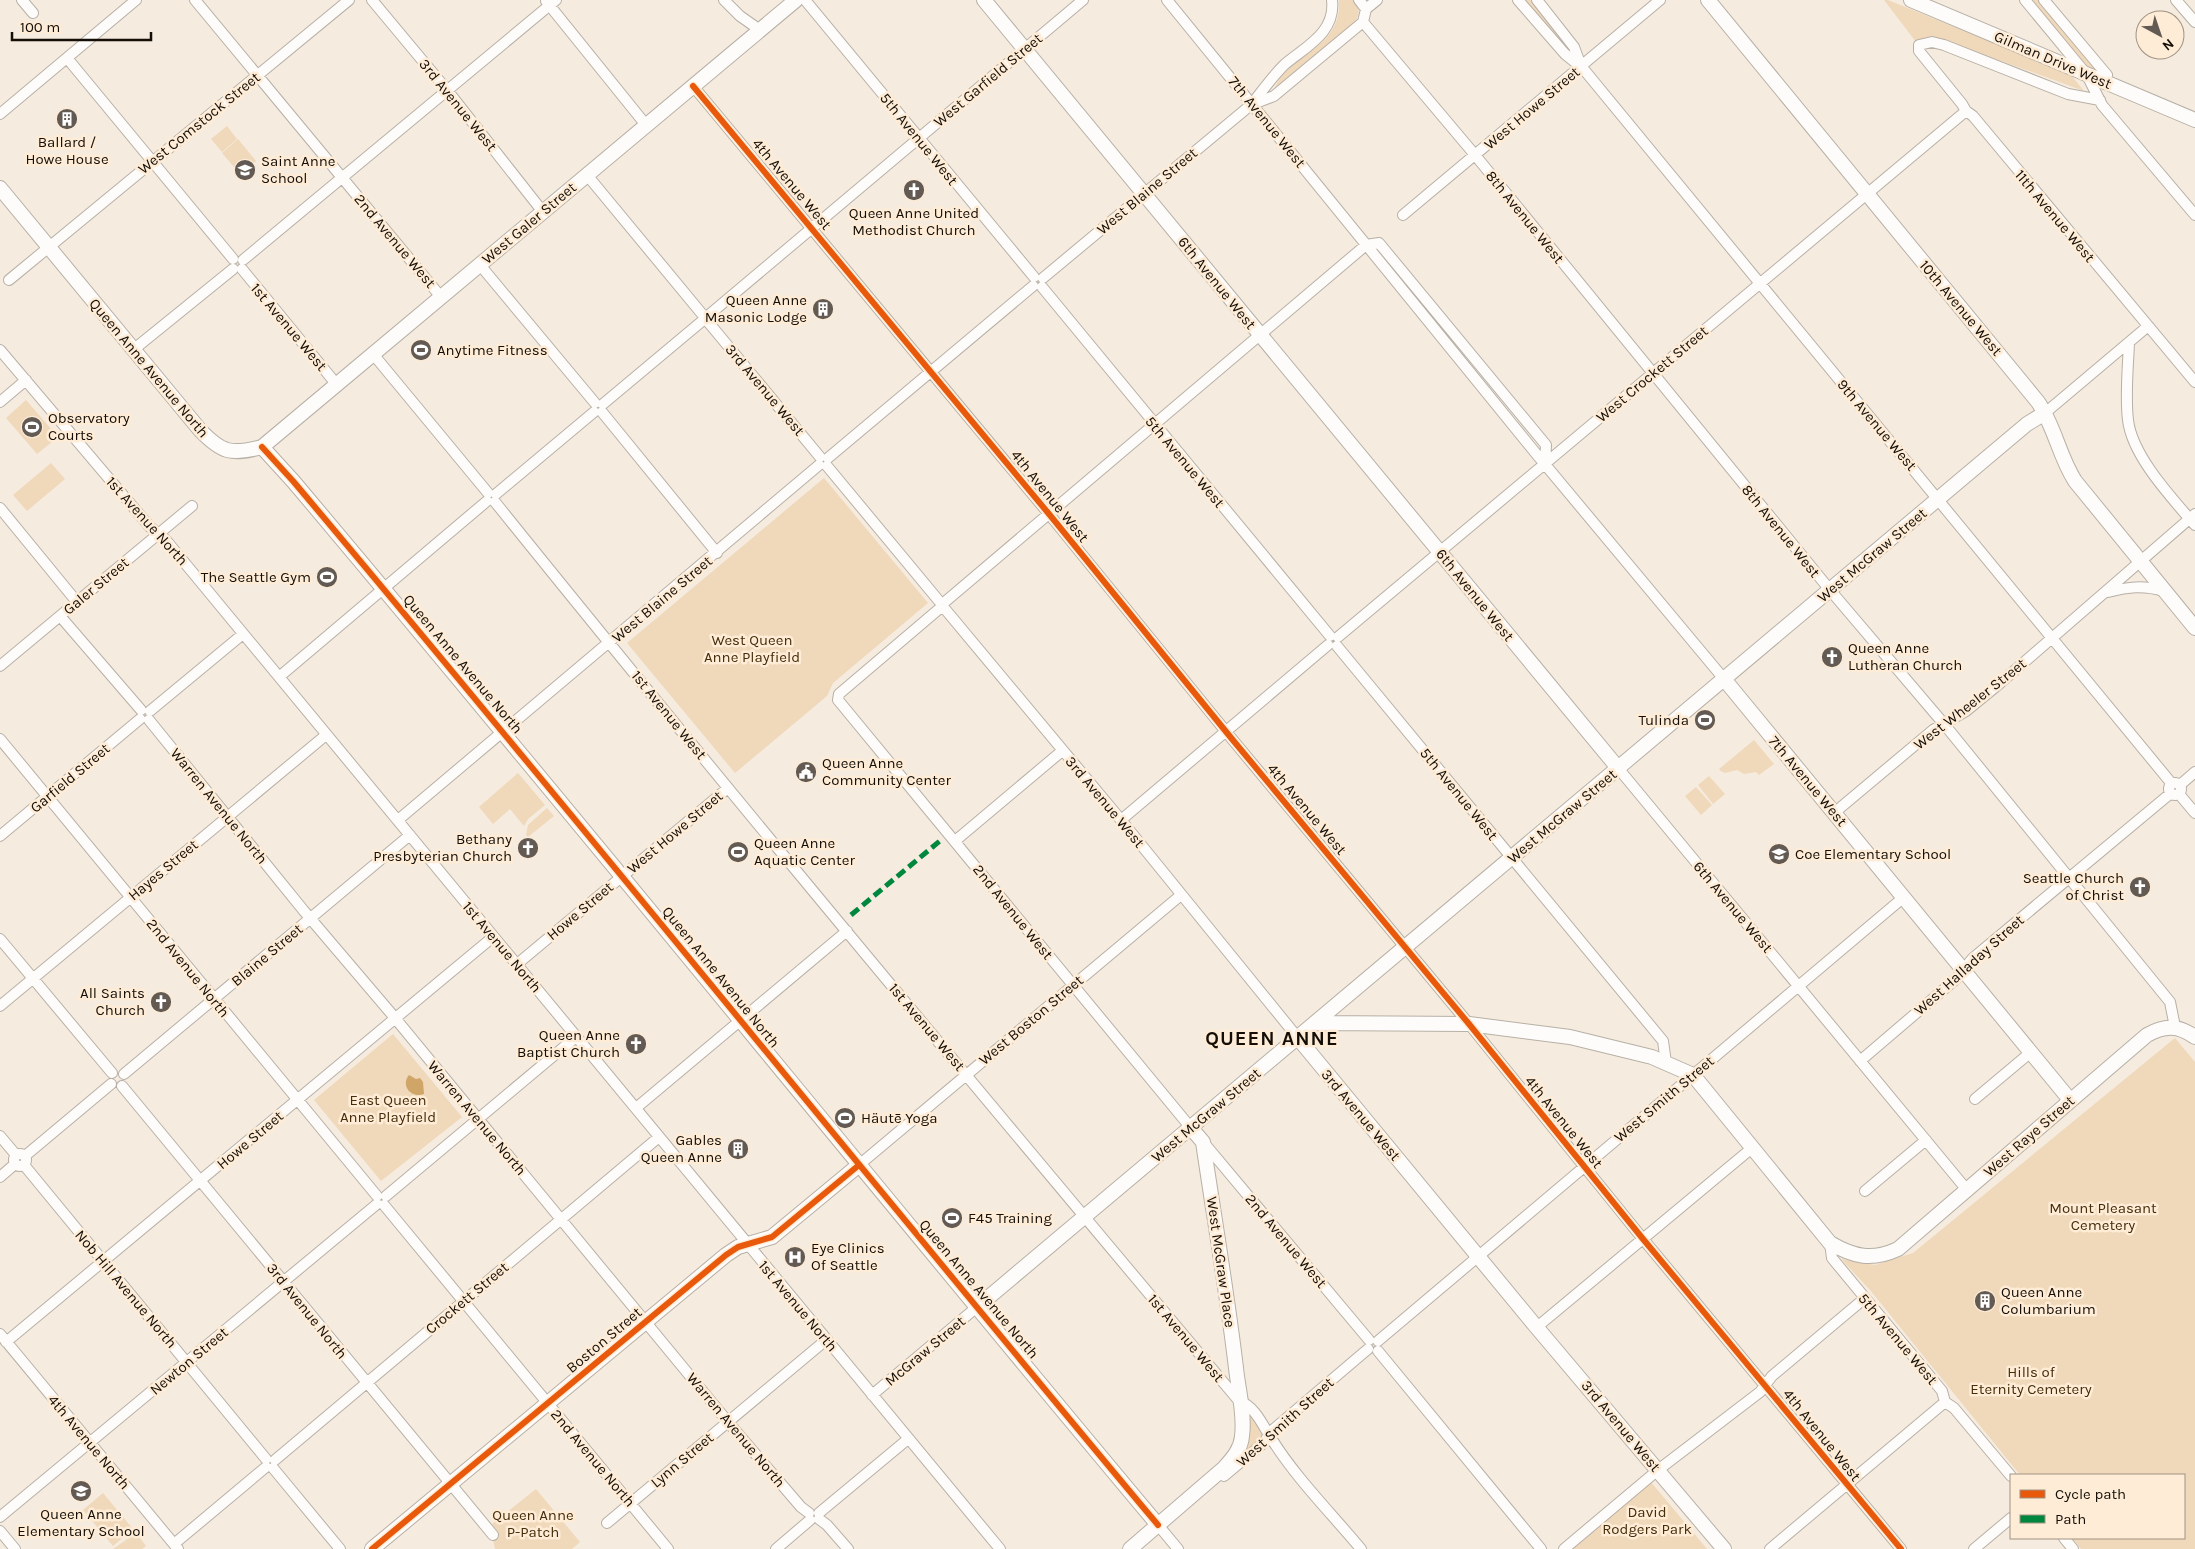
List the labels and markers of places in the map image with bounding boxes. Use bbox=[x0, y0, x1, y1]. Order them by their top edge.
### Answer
building icon: Ballard / Howe House bbox=[55, 107, 79, 131]
place label: Ballard / Howe House bbox=[25, 133, 109, 168]
place label: Saint Anne School bbox=[261, 152, 335, 187]
school or university icon: Saint Anne School bbox=[233, 158, 257, 182]
church icon: Queen Anne United Methodist Church bbox=[902, 178, 926, 202]
place label: Queen Anne United Methodist Church bbox=[849, 204, 979, 239]
place label: Queen Anne Masonic Lodge bbox=[705, 291, 807, 326]
building icon: Queen Anne Masonic Lodge bbox=[811, 297, 835, 321]
sports icon: Anytime Fitness bbox=[409, 338, 433, 362]
place label: Anytime Fitness bbox=[437, 341, 548, 359]
place label: Observatory Courts bbox=[48, 409, 130, 444]
sports icon: Observatory Courts bbox=[20, 415, 44, 439]
sports icon: The Seattle Gym bbox=[315, 565, 339, 589]
place label: The Seattle Gym bbox=[201, 568, 311, 586]
place label: Queen Anne Lutheran Church bbox=[1848, 639, 1962, 674]
church icon: Queen Anne Lutheran Church bbox=[1820, 645, 1844, 669]
sports icon: Tulinda bbox=[1693, 708, 1717, 732]
place label: Tulinda bbox=[1639, 711, 1689, 729]
place label: Queen Anne Community Center bbox=[822, 754, 952, 789]
public building icon: Queen Anne Community Center bbox=[794, 760, 818, 784]
place label: Bethany Presbyterian Church bbox=[373, 830, 512, 865]
place label: Queen Anne Aquatic Center bbox=[754, 834, 855, 869]
church icon: Bethany Presbyterian Church bbox=[516, 836, 540, 860]
sports icon: Queen Anne Aquatic Center bbox=[726, 840, 750, 864]
school or university icon: Coe Elementary School bbox=[1767, 842, 1791, 866]
place label: Coe Elementary School bbox=[1795, 845, 1951, 863]
place label: Seattle Church of Christ bbox=[2023, 869, 2124, 904]
church icon: Seattle Church of Christ bbox=[2128, 875, 2152, 899]
place label: All Saints Church bbox=[80, 984, 145, 1019]
church icon: All Saints Church bbox=[149, 990, 173, 1014]
place label: Queen Anne Baptist Church bbox=[517, 1026, 620, 1061]
church icon: Queen Anne Baptist Church bbox=[624, 1032, 648, 1056]
sports icon: Häutē Yoga bbox=[833, 1106, 857, 1130]
place label: Häutē Yoga bbox=[861, 1109, 937, 1127]
place label: Gables Queen Anne bbox=[641, 1131, 722, 1166]
building icon: Gables Queen Anne bbox=[726, 1137, 750, 1161]
sports icon: F45 Training bbox=[940, 1206, 964, 1230]
place label: F45 Training bbox=[968, 1209, 1052, 1227]
place label: Eye Clinics Of Seattle bbox=[811, 1239, 885, 1274]
hospital icon: Eye Clinics Of Seattle bbox=[783, 1245, 807, 1269]
place label: Queen Anne Columbarium bbox=[2001, 1283, 2096, 1318]
building icon: Queen Anne Columbarium bbox=[1973, 1289, 1997, 1313]
school or university icon: Queen Anne Elementary School bbox=[69, 1479, 93, 1503]
place label: Queen Anne Elementary School bbox=[17, 1505, 145, 1540]

